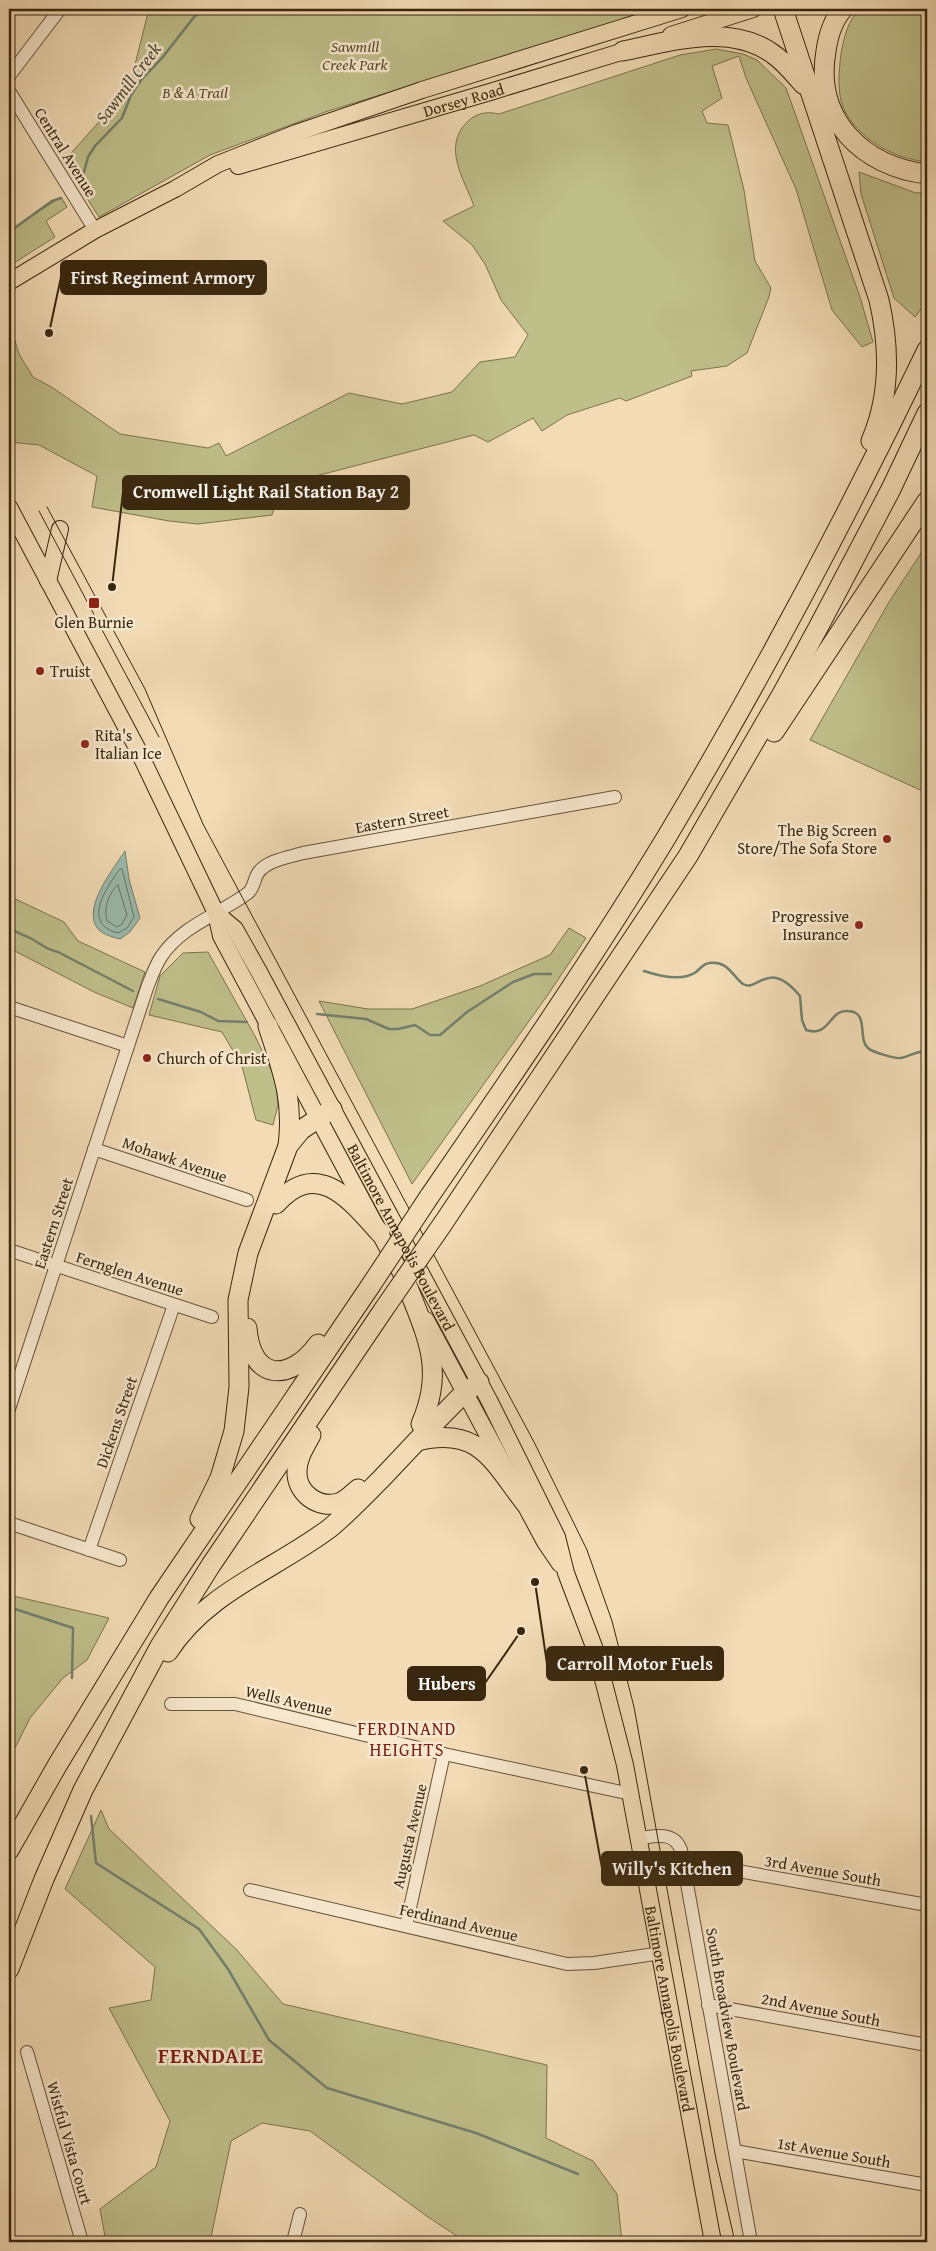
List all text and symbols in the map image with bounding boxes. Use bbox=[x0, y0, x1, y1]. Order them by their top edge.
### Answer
park label: Sawmill Creek Park bbox=[322, 34, 388, 76]
water label: Sawmill Creek bbox=[88, 36, 168, 129]
street label: Dorsey Road bbox=[420, 76, 507, 123]
park label: B & A Trail bbox=[161, 80, 228, 104]
street label: Central Avenue bbox=[29, 102, 103, 202]
callout: First Regiment Armory bbox=[61, 261, 266, 294]
text: First Regiment Armory bbox=[71, 264, 256, 291]
callout: Cromwell Light Rail Station Bay 2 bbox=[123, 476, 409, 509]
text: Cromwell Light Rail Station Bay 2 bbox=[133, 478, 399, 505]
marker: Glen Burnie bbox=[87, 596, 101, 610]
place label: Glen Burnie bbox=[54, 610, 134, 634]
place label: Truist bbox=[50, 659, 91, 683]
marker: Truist bbox=[34, 665, 46, 677]
place label: Rita's Italian Ice bbox=[95, 723, 162, 765]
marker: Rita's Italian Ice bbox=[79, 738, 91, 750]
street label: Eastern Street bbox=[353, 799, 451, 839]
place label: The Big Screen Store/The Sofa Store bbox=[737, 818, 877, 860]
marker: The Big Screen Store/The Sofa Store bbox=[881, 833, 893, 845]
place label: Progressive Insurance bbox=[772, 904, 849, 946]
marker: Progressive Insurance bbox=[853, 919, 865, 931]
place label: Church of Christ bbox=[157, 1046, 267, 1070]
marker: Church of Christ bbox=[141, 1052, 153, 1064]
street label: Mohawk Avenue bbox=[119, 1130, 231, 1188]
street label: Baltimore Annapolis Boulevard bbox=[341, 1139, 462, 1335]
street label: Eastern Street bbox=[27, 1174, 79, 1272]
street label: Fernglen Avenue bbox=[73, 1244, 187, 1302]
street label: Dickens Street bbox=[89, 1373, 143, 1471]
callout: Carroll Motor Fuels bbox=[547, 1647, 723, 1680]
text: Carroll Motor Fuels bbox=[557, 1650, 713, 1677]
callout: Hubers bbox=[408, 1667, 485, 1700]
text: Hubers bbox=[418, 1670, 476, 1697]
street label: Wells Avenue bbox=[243, 1678, 335, 1722]
district label: FERDINAND HEIGHTS bbox=[357, 1715, 457, 1763]
street label: Augusta Avenue bbox=[385, 1781, 433, 1891]
street label: 3rd Avenue South bbox=[763, 1848, 883, 1892]
callout: Willy's Kitchen bbox=[602, 1852, 742, 1885]
text: Willy's Kitchen bbox=[612, 1855, 732, 1882]
street label: Ferdinand Avenue bbox=[397, 1897, 521, 1947]
street label: Baltimore Annapolis Boulevard bbox=[639, 1904, 701, 2114]
street label: South Broadview Boulevard bbox=[700, 1926, 756, 2113]
street label: 2nd Avenue South bbox=[759, 1986, 883, 2032]
district label: FERNDALE bbox=[158, 2040, 264, 2071]
street label: Wistful Vista Court bbox=[41, 2078, 99, 2208]
street label: 1st Avenue South bbox=[775, 2130, 893, 2174]

